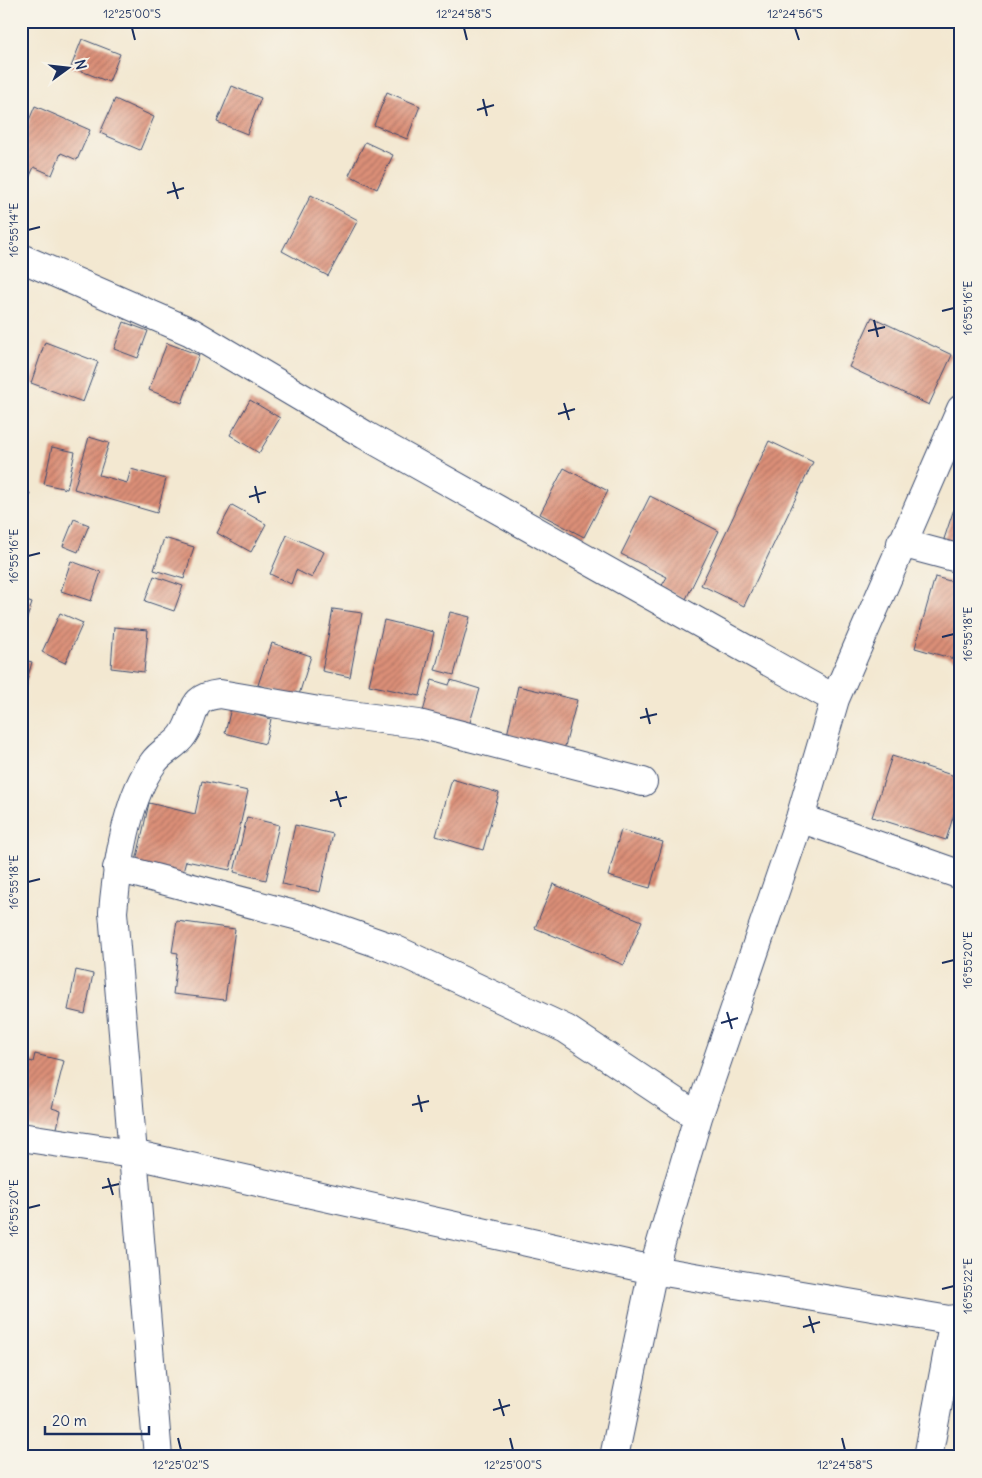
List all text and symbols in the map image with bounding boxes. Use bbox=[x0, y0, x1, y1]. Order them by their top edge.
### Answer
text: 12°25'00"S bbox=[103, 6, 161, 21]
text: 12°24'58"S bbox=[436, 6, 492, 21]
text: 12°24'56"S bbox=[767, 6, 823, 21]
north arrow bbox=[42, 42, 92, 92]
text: N bbox=[71, 58, 91, 72]
text: 16°55'14"E bbox=[6, 203, 21, 257]
text: 16°55'16"E bbox=[960, 281, 975, 335]
text: 16°55'16"E bbox=[6, 529, 21, 583]
text: 16°55'18"E bbox=[960, 607, 975, 661]
text: 16°55'18"E bbox=[6, 855, 21, 909]
text: 16°55'20"E bbox=[960, 931, 975, 989]
text: 16°55'20"E bbox=[6, 1179, 21, 1237]
text: 16°55'22"E bbox=[960, 1258, 975, 1314]
scale bar bbox=[45, 1403, 149, 1435]
text: 20 m bbox=[52, 1411, 87, 1430]
text: 12°25'02"S bbox=[153, 1457, 210, 1472]
text: 12°25'00"S bbox=[484, 1457, 542, 1472]
text: 12°24'58"S bbox=[817, 1457, 873, 1472]

